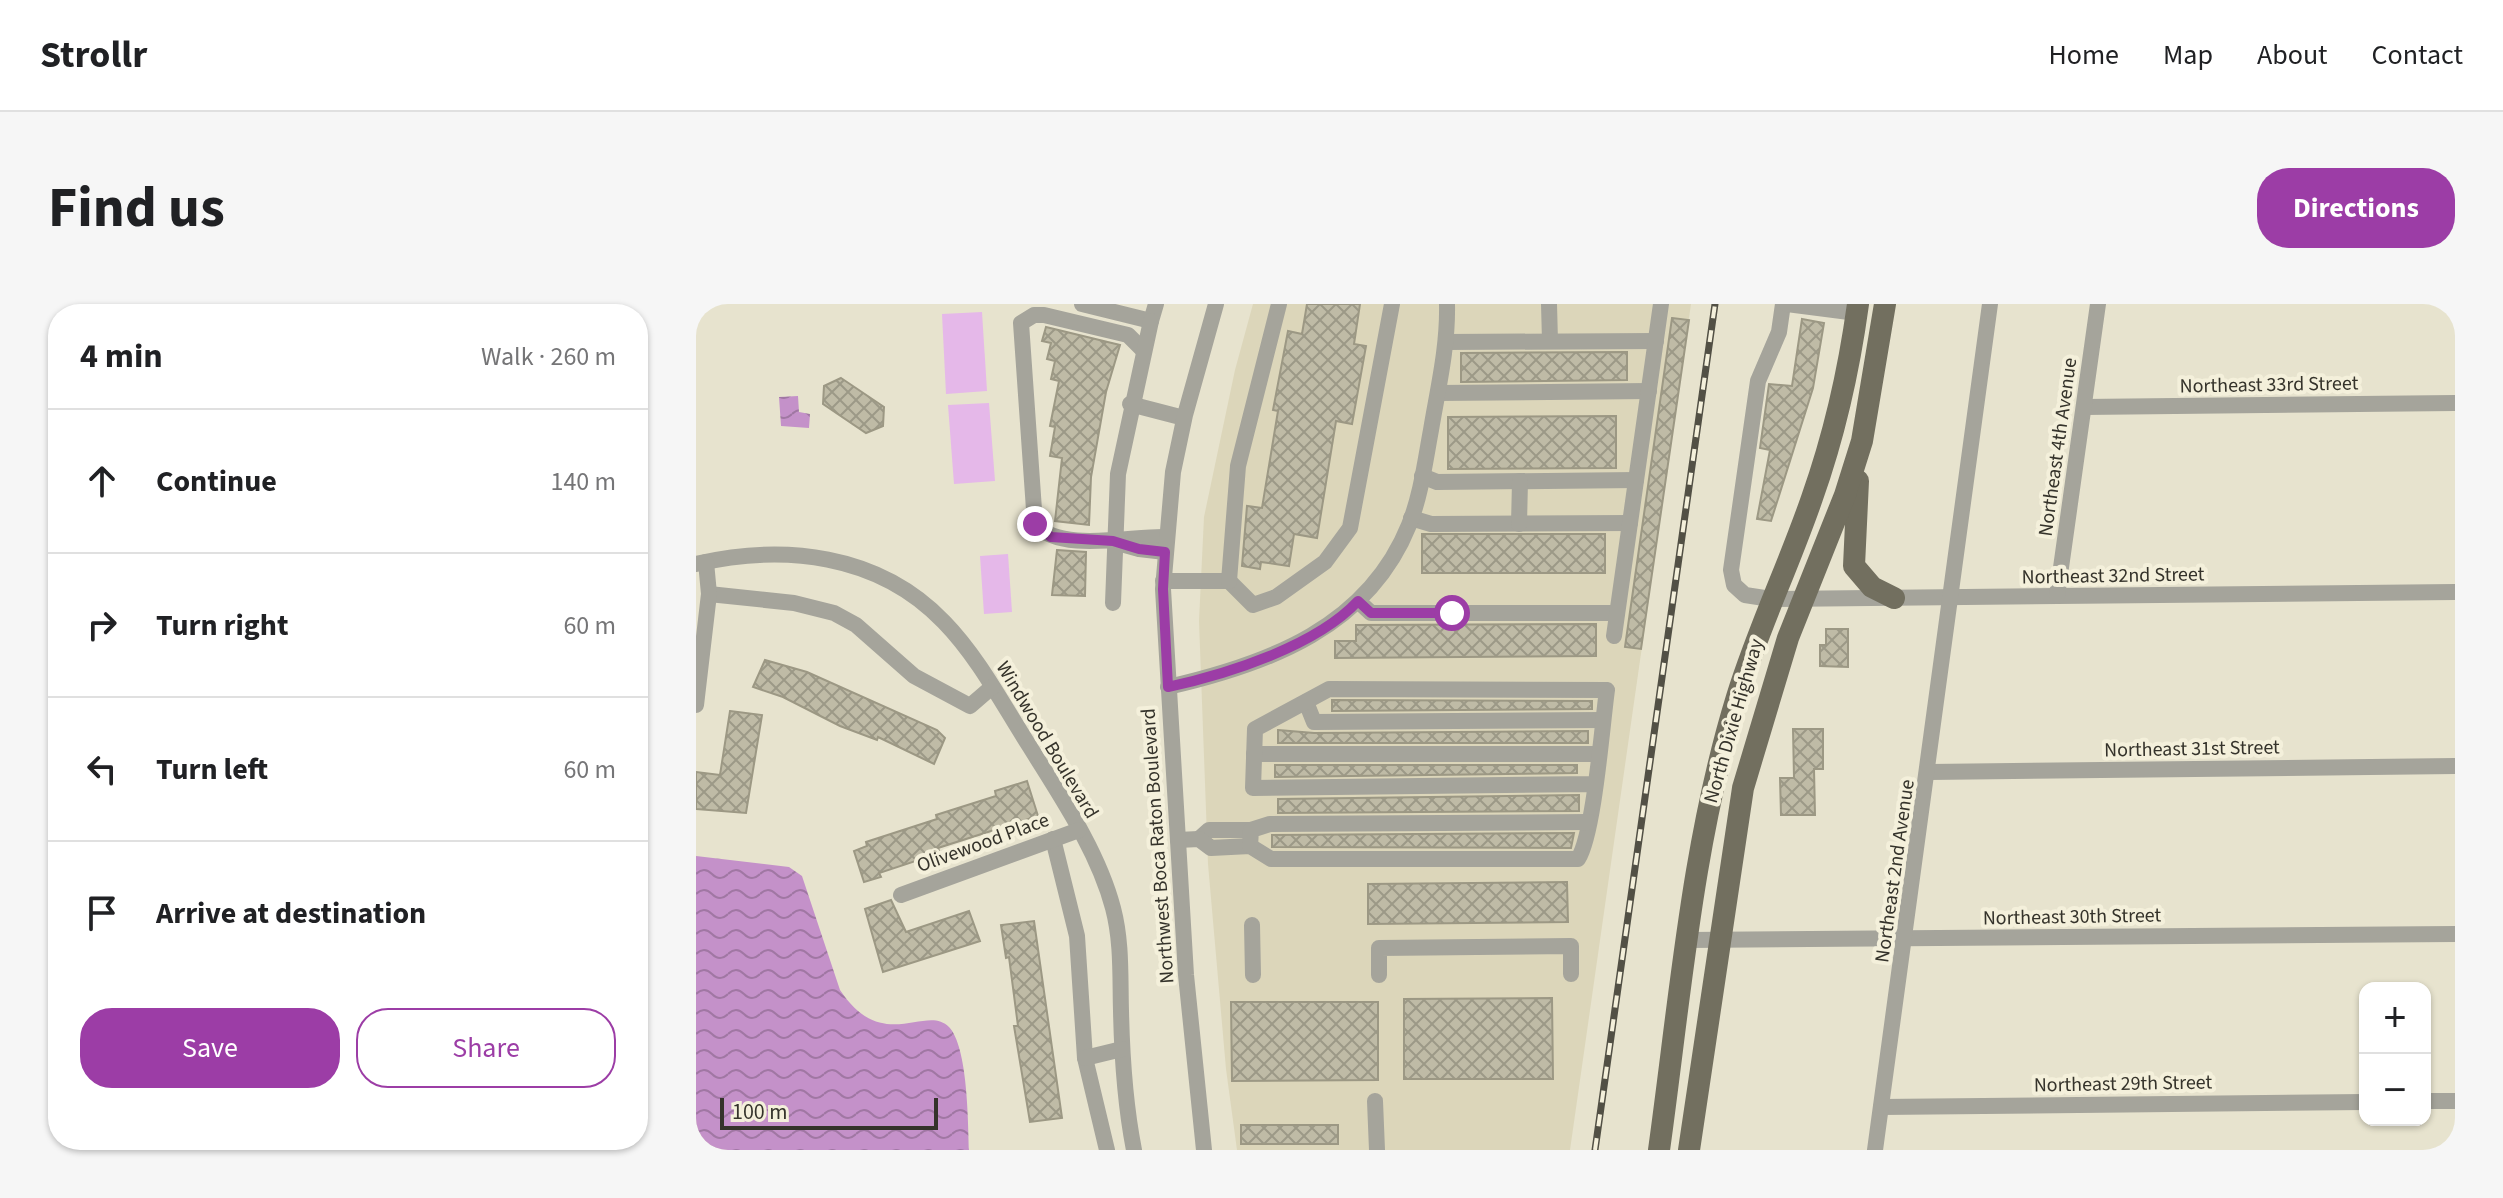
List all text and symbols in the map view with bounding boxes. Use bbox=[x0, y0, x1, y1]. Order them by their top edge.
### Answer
text: Strollr bbox=[40, 28, 147, 82]
text: Home bbox=[2048, 35, 2119, 75]
text: Map bbox=[2163, 35, 2213, 75]
text: About bbox=[2257, 35, 2328, 75]
text: Contact bbox=[2372, 35, 2463, 75]
button: Directions bbox=[2257, 168, 2455, 248]
text: Find us bbox=[48, 169, 225, 248]
text: 4 min bbox=[80, 332, 163, 381]
text: Walk · 260 m bbox=[481, 338, 616, 375]
street label: Northeast 4th Avenue bbox=[2032, 356, 2084, 538]
street label: Northeast 33rd Street bbox=[2179, 369, 2359, 401]
icon: ahead bbox=[80, 459, 124, 503]
text: Continue bbox=[156, 460, 277, 503]
text: 140 m bbox=[550, 463, 616, 500]
route end bbox=[1017, 506, 1053, 542]
street label: Northeast 32nd Street bbox=[2021, 560, 2205, 592]
route start bbox=[1434, 595, 1470, 631]
icon: right bbox=[80, 603, 124, 647]
text: Turn right bbox=[156, 604, 288, 647]
text: 60 m bbox=[563, 607, 616, 644]
street label: North Dixie Highway bbox=[1697, 635, 1771, 807]
street label: Windwood Boulevard bbox=[989, 656, 1105, 824]
street label: Northwest Boca Raton Boulevard bbox=[1134, 707, 1182, 985]
street label: Northeast 31st Street bbox=[2104, 733, 2280, 765]
icon: left bbox=[80, 747, 124, 791]
text: Turn left bbox=[156, 748, 268, 791]
text: 60 m bbox=[563, 751, 616, 788]
street label: Northeast 2nd Avenue bbox=[1868, 778, 1922, 964]
street label: Olivewood Place bbox=[913, 806, 1053, 880]
icon: arrive bbox=[80, 891, 124, 935]
text: Arrive at destination bbox=[156, 892, 426, 935]
street label: Northeast 30th Street bbox=[1983, 901, 2162, 933]
map controls bbox=[2359, 982, 2431, 1126]
button: + bbox=[2359, 982, 2431, 1054]
button: Save bbox=[80, 1008, 340, 1088]
button: Share bbox=[356, 1008, 616, 1088]
button: − bbox=[2359, 1054, 2431, 1126]
street label: Northeast 29th Street bbox=[2034, 1068, 2213, 1100]
scale bar bbox=[720, 1094, 938, 1130]
text: 100 m bbox=[732, 1096, 787, 1128]

